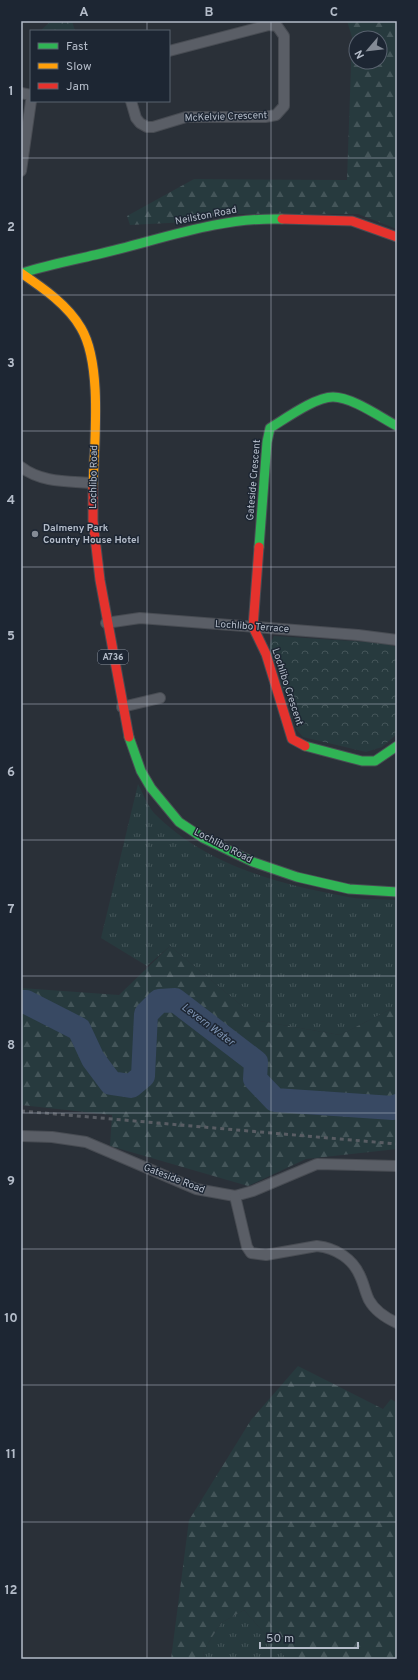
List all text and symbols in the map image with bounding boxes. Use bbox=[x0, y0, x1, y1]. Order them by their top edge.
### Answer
text: A bbox=[79, 5, 89, 21]
text: B bbox=[205, 5, 214, 21]
text: C bbox=[330, 5, 338, 21]
legend bbox=[30, 30, 170, 102]
north arrow bbox=[348, 30, 388, 70]
text: Fast bbox=[66, 39, 88, 55]
text: N bbox=[352, 47, 368, 61]
text: Slow bbox=[66, 59, 92, 75]
text: Jam bbox=[66, 79, 89, 95]
text: 1 bbox=[8, 84, 14, 100]
street label: McKelvie Crescent bbox=[184, 109, 268, 125]
street label: Neilston Road bbox=[174, 204, 238, 228]
text: 2 bbox=[7, 220, 15, 236]
text: 3 bbox=[7, 356, 15, 372]
street label: Gateside Crescent bbox=[244, 439, 264, 521]
street label: Lochlibo Road bbox=[87, 445, 101, 509]
text: 4 bbox=[7, 493, 15, 509]
place label: Dalmeny Park Country House Hotel bbox=[43, 522, 140, 547]
marker: Dalmeny Park Country House Hotel bbox=[30, 529, 40, 539]
street label: Lochlibo Terrace bbox=[215, 618, 289, 636]
text: 5 bbox=[7, 629, 15, 645]
street label: Lochlibo Crescent bbox=[268, 647, 306, 728]
road number: A736 bbox=[98, 650, 128, 664]
text: 6 bbox=[7, 765, 15, 781]
street label: Lochlibo Road bbox=[192, 826, 254, 866]
text: 7 bbox=[8, 902, 15, 918]
water label: Levern Water bbox=[179, 1001, 238, 1050]
text: 8 bbox=[7, 1038, 15, 1054]
street label: Gateside Road bbox=[141, 1161, 207, 1197]
text: 9 bbox=[7, 1174, 15, 1190]
text: 10 bbox=[4, 1311, 18, 1327]
text: 11 bbox=[6, 1447, 16, 1463]
text: 12 bbox=[4, 1583, 18, 1599]
scale bar bbox=[260, 1624, 358, 1650]
text: 50 m bbox=[266, 1631, 294, 1647]

